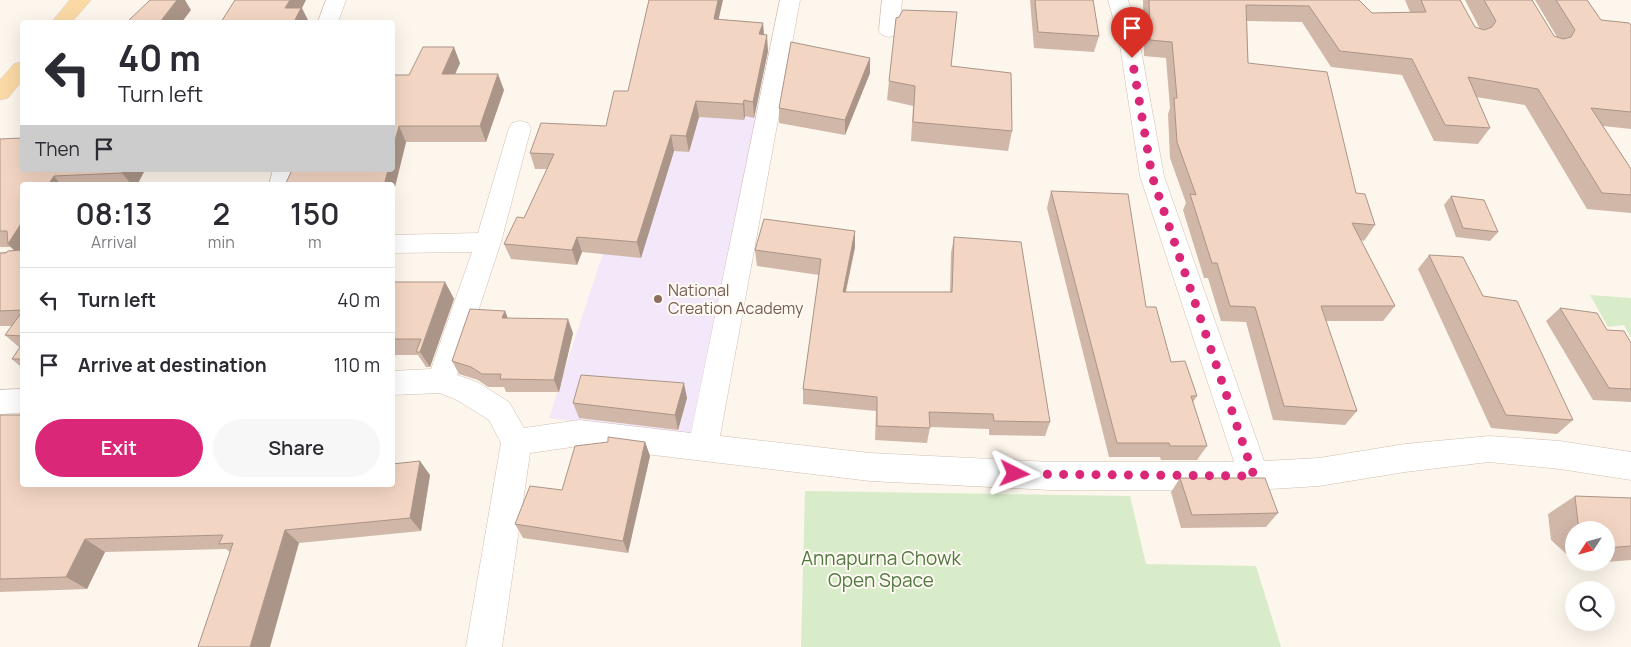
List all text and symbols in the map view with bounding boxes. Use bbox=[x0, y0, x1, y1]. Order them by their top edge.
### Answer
pin bbox=[1111, 7, 1153, 58]
icon: arrive bbox=[1118, 14, 1146, 42]
text: 40 m bbox=[118, 34, 201, 82]
icon: left bbox=[35, 40, 100, 105]
text: Turn left bbox=[118, 79, 203, 109]
icon: arrive bbox=[90, 135, 118, 163]
text: Then bbox=[35, 136, 80, 162]
text: 08:13 bbox=[75, 193, 152, 234]
text: 2 bbox=[212, 193, 230, 234]
text: 150 bbox=[290, 193, 340, 234]
text: Arrival bbox=[91, 231, 137, 253]
text: min bbox=[208, 231, 235, 253]
text: m bbox=[308, 231, 322, 253]
place label: National Creation Academy bbox=[668, 279, 804, 319]
icon: left bbox=[35, 286, 63, 314]
text: Turn left bbox=[78, 287, 156, 313]
text: 40 m bbox=[337, 287, 380, 313]
marker: National Creation Academy bbox=[652, 293, 664, 305]
icon: arrive bbox=[35, 351, 63, 379]
text: Arrive at destination bbox=[78, 352, 267, 378]
text: 110 m bbox=[334, 352, 380, 378]
button: Exit bbox=[35, 419, 203, 477]
button: Share bbox=[213, 419, 380, 477]
position arrow bbox=[988, 447, 1040, 499]
north arrow bbox=[1565, 521, 1615, 571]
map controls bbox=[1565, 521, 1615, 631]
park label: Annapurna Chowk Open Space bbox=[801, 545, 962, 593]
button: search bbox=[1565, 581, 1615, 631]

